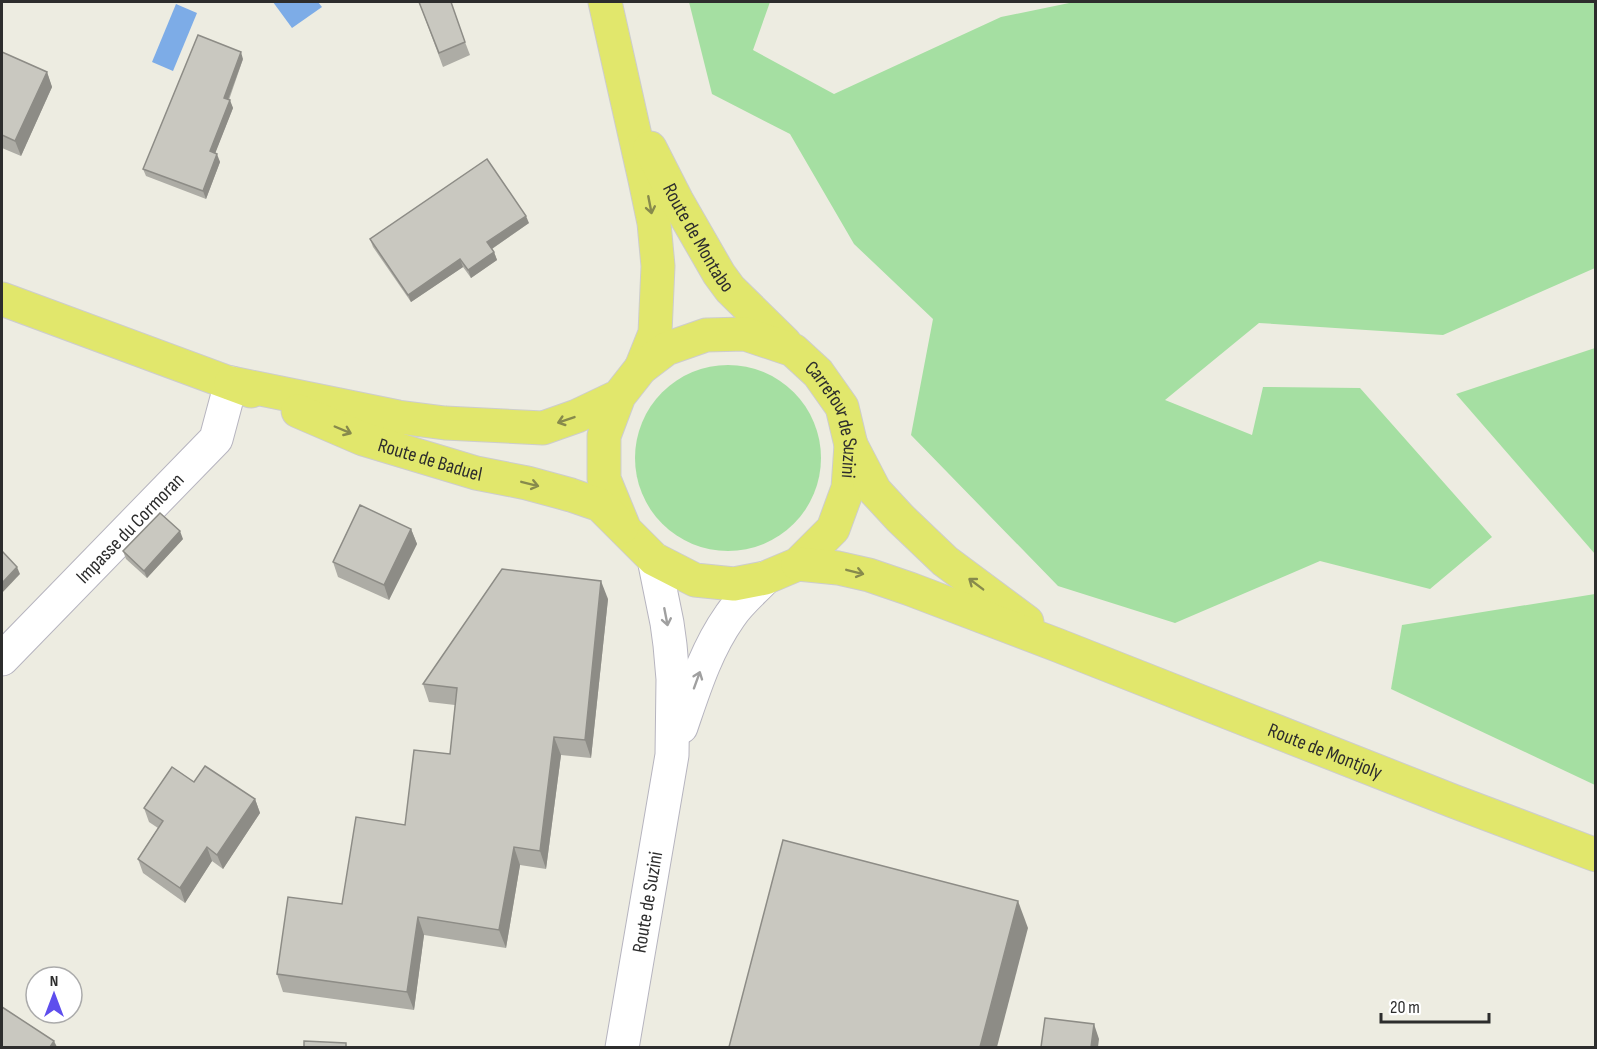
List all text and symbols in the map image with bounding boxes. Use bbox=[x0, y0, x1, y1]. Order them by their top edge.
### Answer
street label: Route de Montabo bbox=[657, 180, 739, 297]
one-way arrow bbox=[645, 194, 656, 214]
street label: Carrefour de Suzini bbox=[800, 356, 862, 479]
one-way arrow bbox=[557, 415, 576, 426]
one-way arrow bbox=[334, 425, 352, 437]
street label: Route de Baduel bbox=[375, 433, 484, 487]
street label: Impasse du Cormoran bbox=[71, 468, 189, 589]
one-way arrow bbox=[521, 479, 540, 491]
one-way arrow bbox=[846, 567, 865, 579]
one-way arrow bbox=[969, 578, 985, 591]
one-way arrow bbox=[661, 606, 672, 626]
one-way arrow bbox=[693, 671, 704, 689]
street label: Route de Montjoly bbox=[1264, 718, 1386, 785]
street label: Route de Suzini bbox=[627, 850, 668, 955]
north arrow bbox=[24, 965, 84, 1025]
text: N bbox=[50, 972, 58, 991]
scale bar bbox=[1381, 986, 1489, 1024]
text: 20 m bbox=[1390, 997, 1420, 1018]

